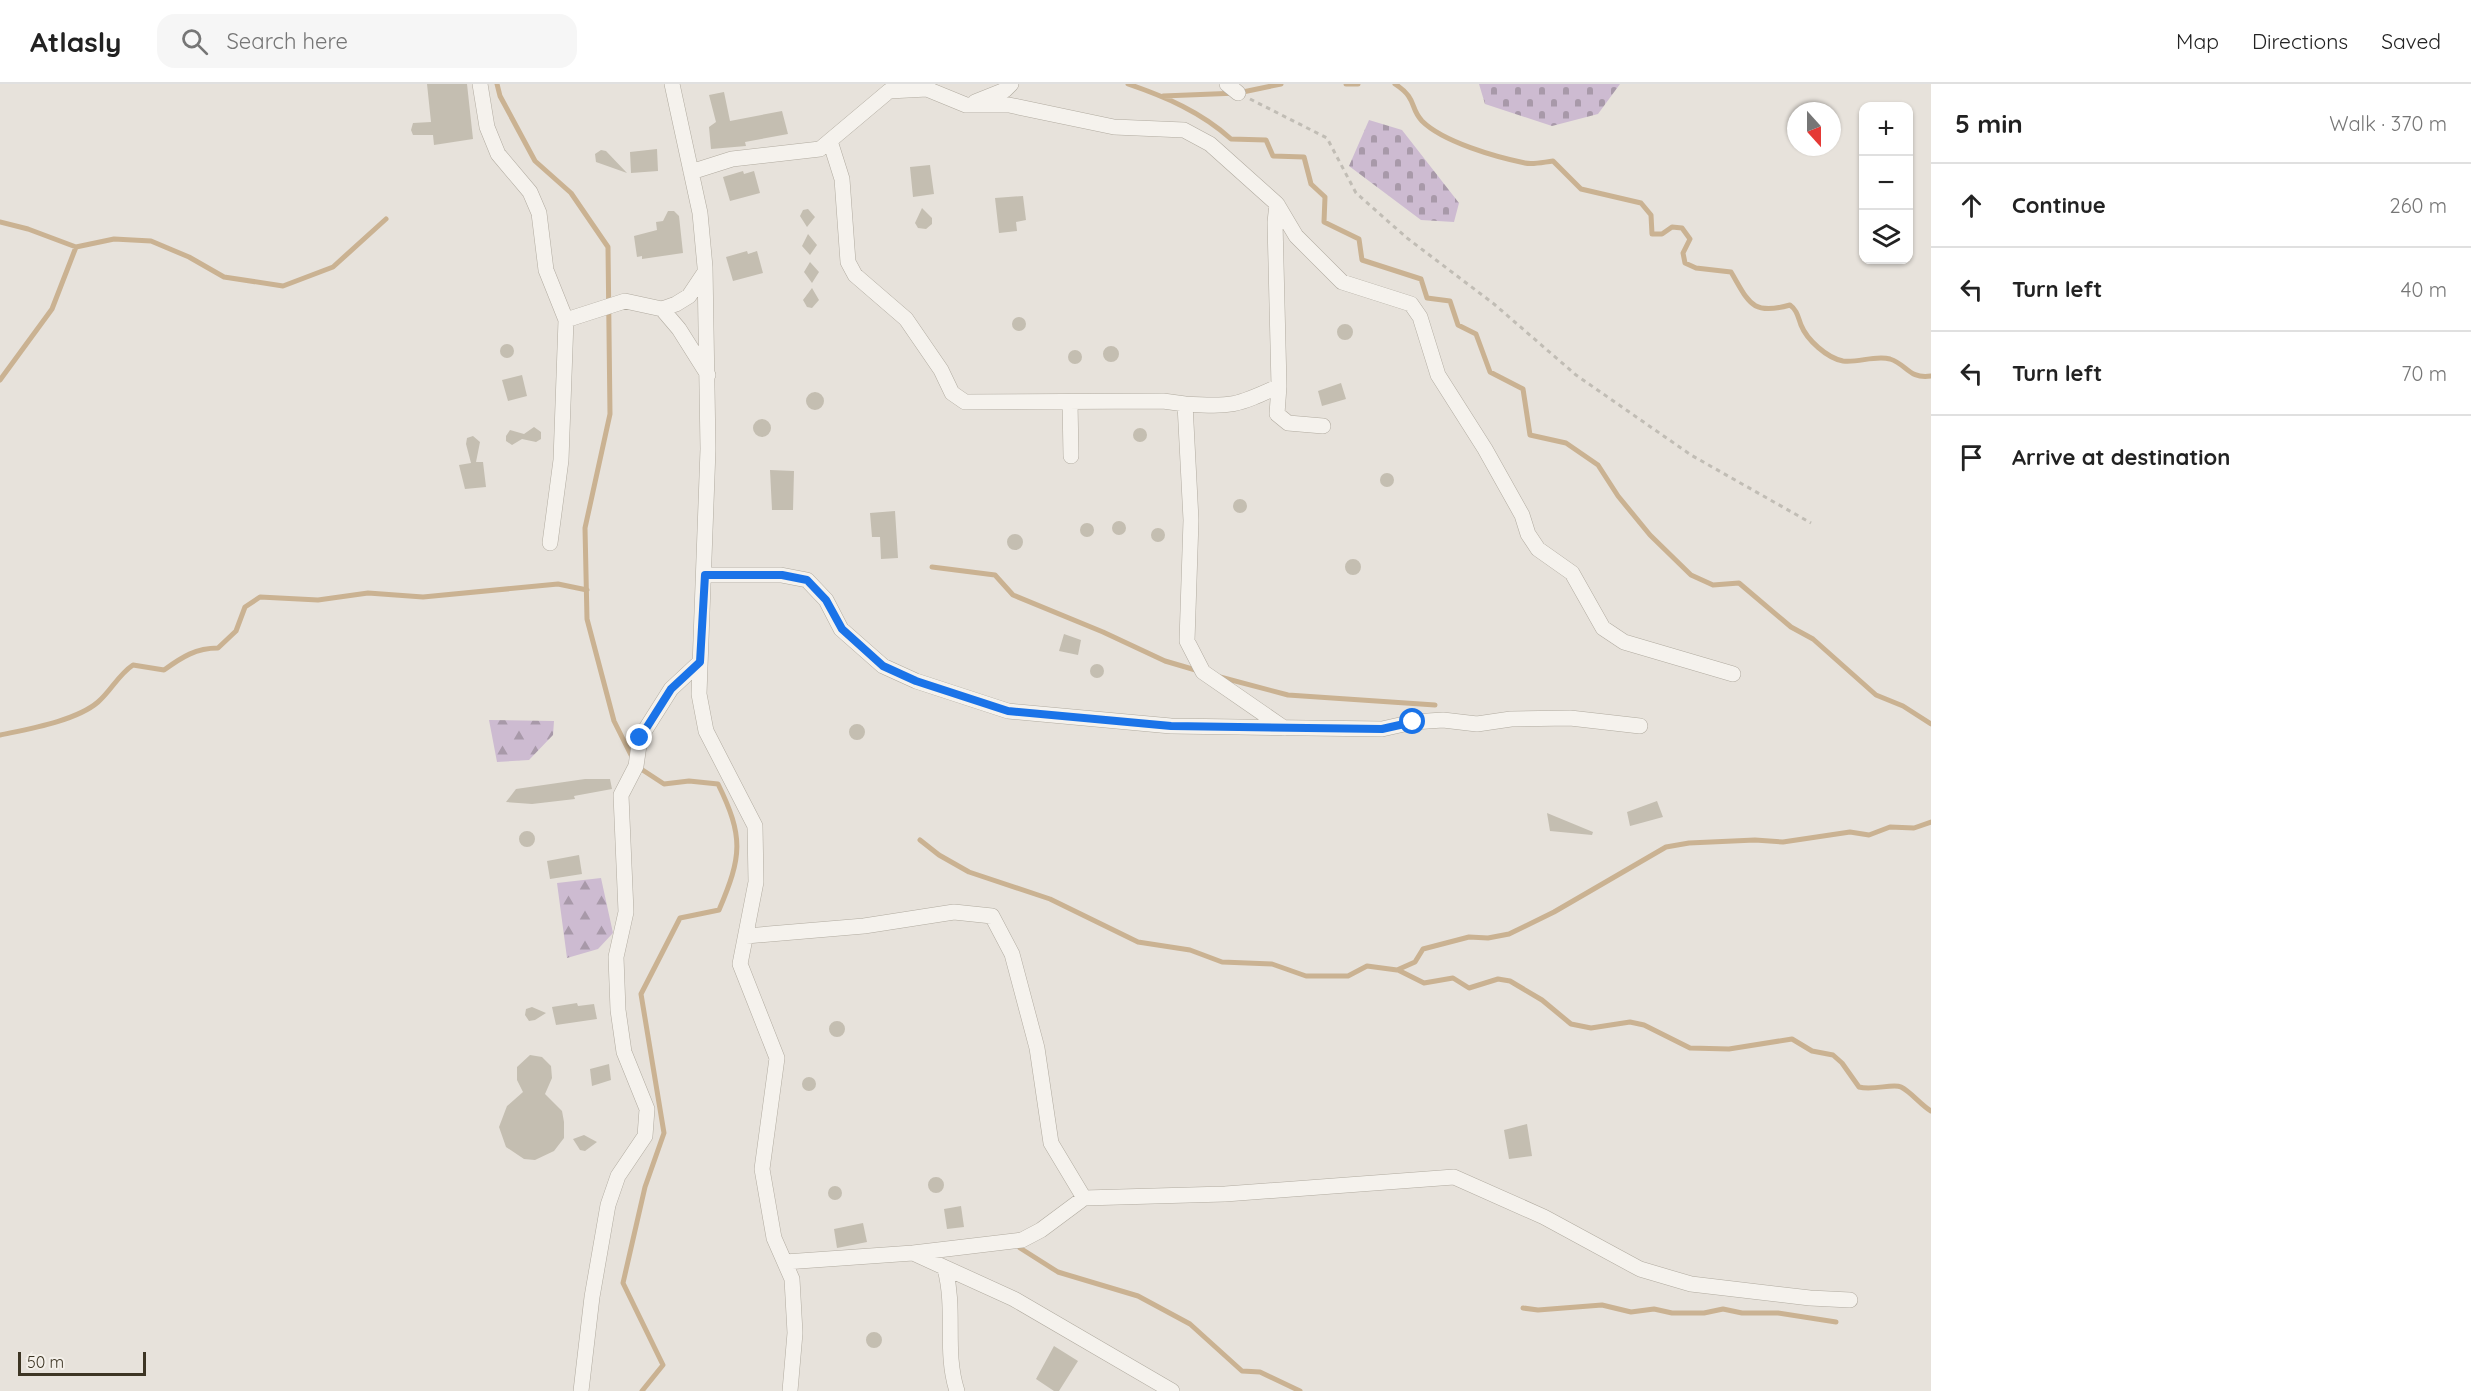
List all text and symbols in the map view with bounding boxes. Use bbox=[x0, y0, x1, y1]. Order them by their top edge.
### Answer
search box bbox=[157, 14, 577, 68]
text: Atlasly bbox=[30, 24, 121, 59]
icon: search bbox=[178, 25, 211, 58]
text: Search here bbox=[226, 27, 348, 55]
text: Map bbox=[2176, 28, 2219, 54]
text: Directions bbox=[2252, 28, 2348, 54]
text: Saved bbox=[2381, 28, 2441, 54]
north arrow bbox=[1787, 102, 1841, 156]
map controls bbox=[1859, 102, 1913, 264]
button: + bbox=[1859, 102, 1913, 156]
text: 5 min bbox=[1955, 107, 2023, 140]
text: Walk · 370 m bbox=[2329, 111, 2447, 136]
button: − bbox=[1859, 156, 1913, 210]
icon: ahead bbox=[1955, 189, 1988, 222]
text: Continue bbox=[2012, 191, 2106, 219]
text: 260 m bbox=[2390, 193, 2447, 218]
button: layers bbox=[1859, 210, 1913, 264]
icon: left bbox=[1955, 273, 1988, 306]
text: Turn left bbox=[2012, 275, 2102, 303]
text: 40 m bbox=[2401, 277, 2447, 302]
icon: left bbox=[1955, 357, 1988, 390]
text: Turn left bbox=[2012, 359, 2102, 387]
text: 70 m bbox=[2401, 361, 2447, 386]
icon: arrive bbox=[1955, 441, 1988, 474]
text: Arrive at destination bbox=[2012, 443, 2230, 471]
route start bbox=[1399, 708, 1425, 734]
route end bbox=[626, 724, 652, 750]
scale bar bbox=[18, 1349, 146, 1376]
text: 50 m bbox=[27, 1352, 64, 1372]

